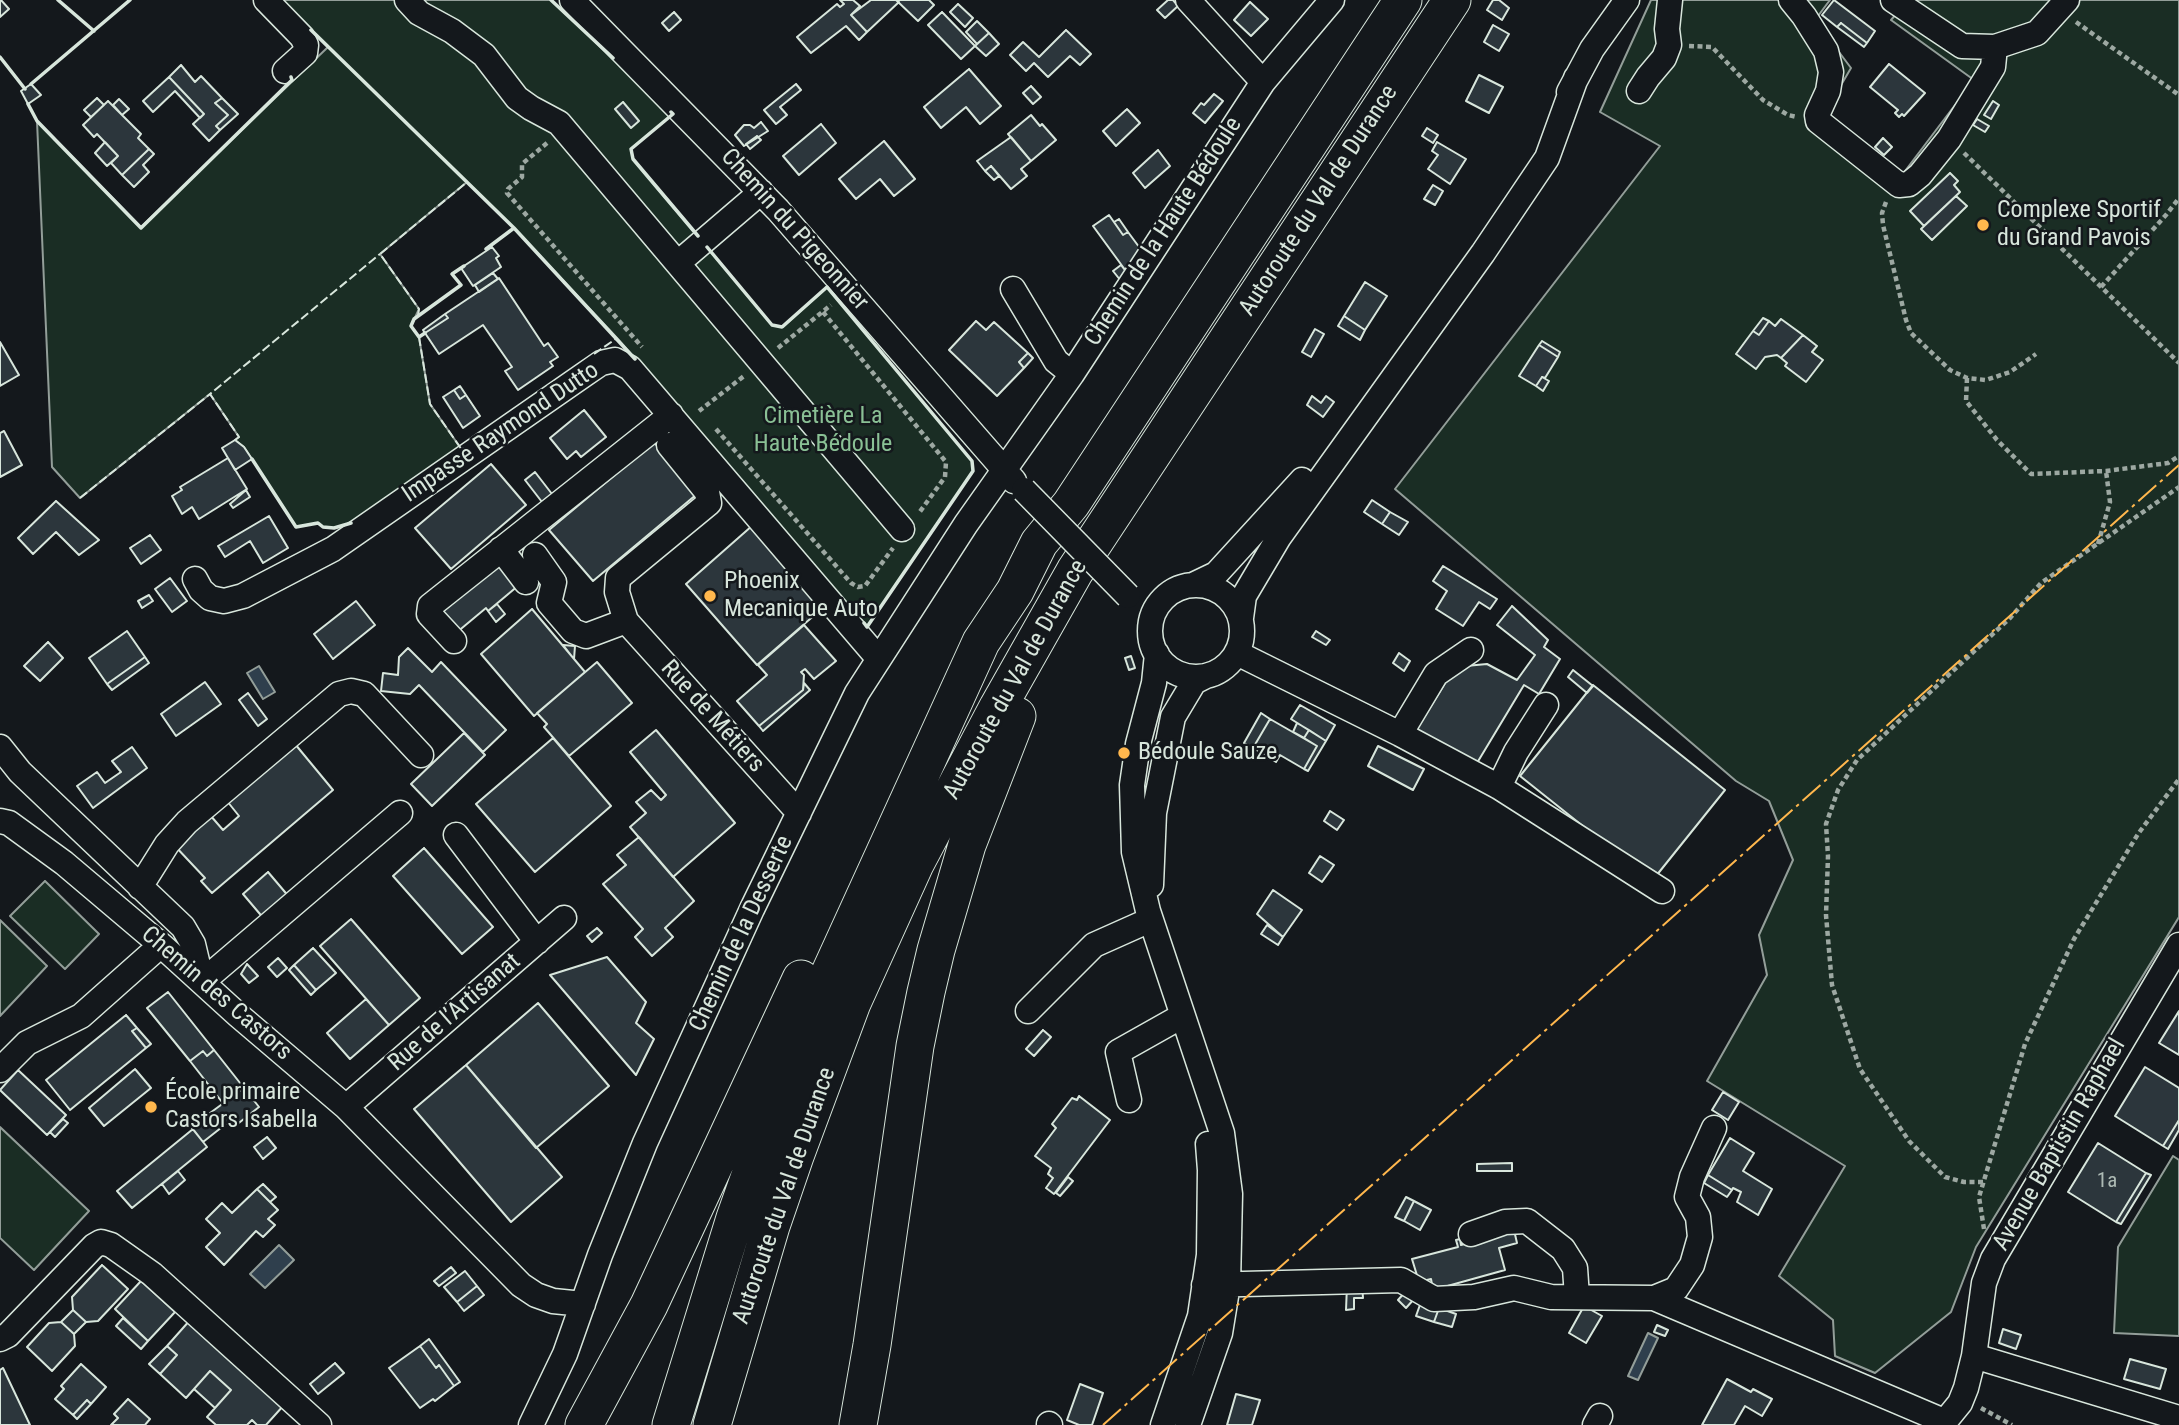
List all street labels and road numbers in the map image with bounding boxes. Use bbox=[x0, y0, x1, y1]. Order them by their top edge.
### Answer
street label: Autoroute du Val de Durance bbox=[1234, 80, 1404, 322]
street label: Chemin de la Haute Bédoule bbox=[1079, 112, 1249, 352]
street label: Chemin du Pigeonnier bbox=[714, 143, 874, 317]
street label: Impasse Raymond Dutto bbox=[397, 357, 605, 509]
street label: Autoroute du Val de Durance bbox=[938, 555, 1094, 805]
street label: Rue de Métiers bbox=[654, 655, 770, 779]
street label: Chemin de la Desserte bbox=[684, 832, 800, 1036]
street label: Chemin des Castors bbox=[135, 921, 297, 1067]
street label: Rue de l’Artisanat bbox=[383, 948, 527, 1078]
street label: Avenue Baptistin Raphael bbox=[1987, 1034, 2133, 1256]
street label: Autoroute du Val de Durance bbox=[728, 1064, 842, 1328]

